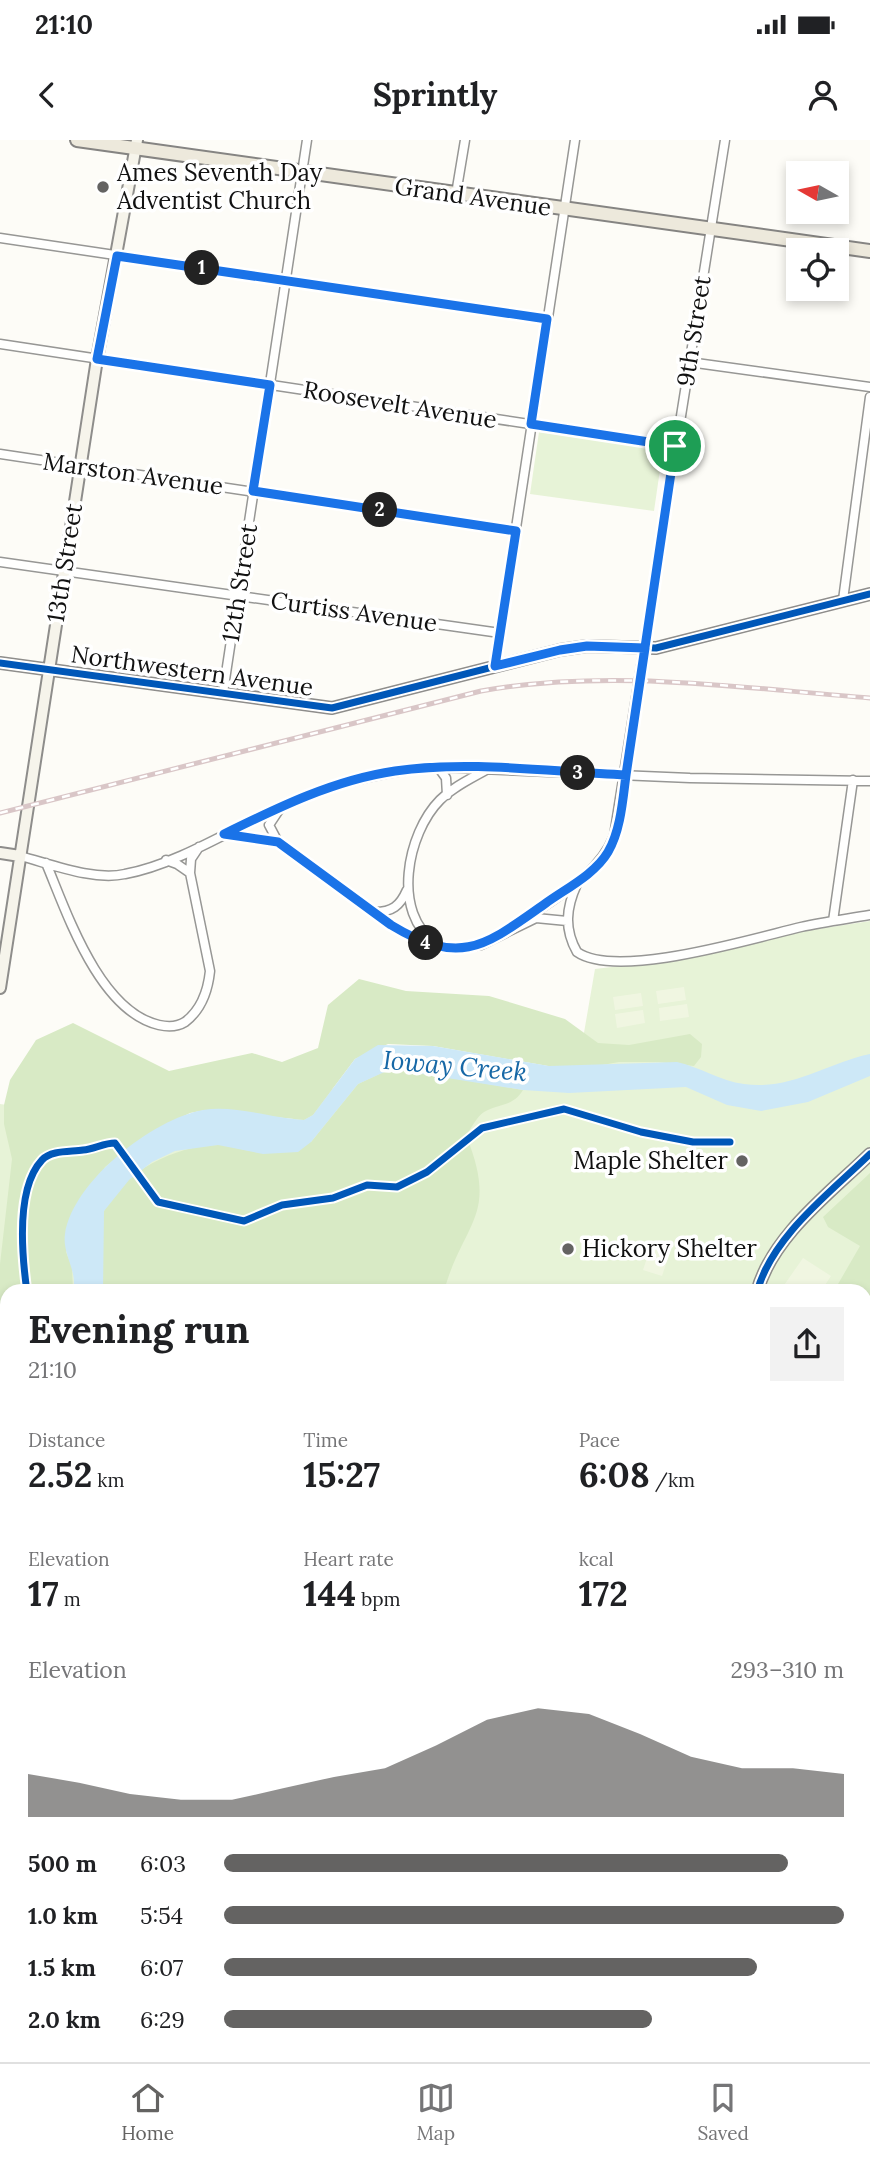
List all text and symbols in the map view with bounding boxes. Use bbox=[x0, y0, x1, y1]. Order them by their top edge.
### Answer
text: 21:10 bbox=[35, 8, 93, 41]
text: Sprintly bbox=[373, 74, 497, 115]
icon: back bbox=[28, 76, 66, 114]
icon: person bbox=[804, 76, 842, 114]
place label: Ames Seventh Day Adventist Church bbox=[116, 157, 323, 216]
north arrow bbox=[786, 161, 849, 224]
map controls bbox=[786, 161, 849, 301]
street label: Grand Avenue bbox=[393, 170, 553, 223]
marker: Ames Seventh Day Adventist Church bbox=[95, 179, 111, 195]
button: locate bbox=[786, 238, 849, 301]
pin: 1 bbox=[184, 250, 220, 286]
text: 1 bbox=[198, 255, 205, 279]
street label: 9th Street bbox=[669, 273, 718, 389]
street label: Roosevelt Avenue bbox=[301, 374, 499, 435]
pin bbox=[645, 416, 705, 476]
icon: arrive bbox=[656, 427, 694, 465]
street label: Marston Avenue bbox=[41, 446, 225, 501]
pin: 2 bbox=[362, 492, 398, 528]
text: 2 bbox=[374, 497, 385, 521]
street label: 13th Street bbox=[40, 500, 89, 625]
street label: 12th Street bbox=[215, 521, 264, 644]
street label: Curtiss Avenue bbox=[269, 584, 439, 639]
street label: Northwestern Avenue bbox=[69, 638, 315, 703]
pin: 3 bbox=[560, 756, 596, 790]
text: 3 bbox=[572, 760, 583, 784]
pin: 4 bbox=[408, 926, 444, 960]
text: 4 bbox=[420, 930, 431, 954]
water label: Ioway Creek bbox=[382, 1043, 529, 1088]
place label: Maple Shelter bbox=[573, 1145, 729, 1176]
marker: Maple Shelter bbox=[734, 1153, 750, 1169]
place label: Hickory Shelter bbox=[582, 1233, 757, 1264]
marker: Hickory Shelter bbox=[560, 1241, 576, 1257]
text: Evening run bbox=[28, 1305, 250, 1353]
button: share bbox=[770, 1307, 844, 1381]
text: 21:10 bbox=[28, 1355, 77, 1384]
text: Distance bbox=[28, 1428, 105, 1452]
text: Time bbox=[303, 1428, 348, 1452]
text: Pace bbox=[579, 1428, 620, 1452]
text: 2.52 bbox=[28, 1452, 92, 1497]
text: 15:27 bbox=[303, 1452, 380, 1497]
text: 6:08 bbox=[579, 1452, 650, 1497]
text: km bbox=[92, 1468, 125, 1492]
text: /km bbox=[650, 1468, 695, 1492]
text: Elevation bbox=[28, 1547, 110, 1571]
text: Heart rate bbox=[303, 1547, 394, 1571]
text: kcal bbox=[579, 1547, 614, 1571]
text: 17 bbox=[28, 1571, 59, 1616]
text: 144 bbox=[303, 1571, 356, 1616]
text: 172 bbox=[579, 1571, 628, 1616]
text: m bbox=[59, 1587, 81, 1611]
text: bpm bbox=[356, 1587, 401, 1611]
text: Elevation bbox=[28, 1655, 127, 1684]
text: 293–310 m bbox=[730, 1655, 844, 1684]
text: 500 m bbox=[28, 1849, 97, 1878]
text: 6:03 bbox=[140, 1849, 186, 1878]
text: 1.0 km bbox=[28, 1901, 98, 1930]
text: 5:54 bbox=[140, 1901, 183, 1930]
text: 1.5 km bbox=[28, 1953, 96, 1982]
text: 6:07 bbox=[140, 1953, 183, 1982]
text: 2.0 km bbox=[28, 2005, 101, 2034]
text: 6:29 bbox=[140, 2005, 185, 2034]
tab: Home bbox=[121, 2079, 174, 2145]
tab: Map bbox=[416, 2079, 455, 2145]
tab: Saved bbox=[697, 2079, 749, 2145]

